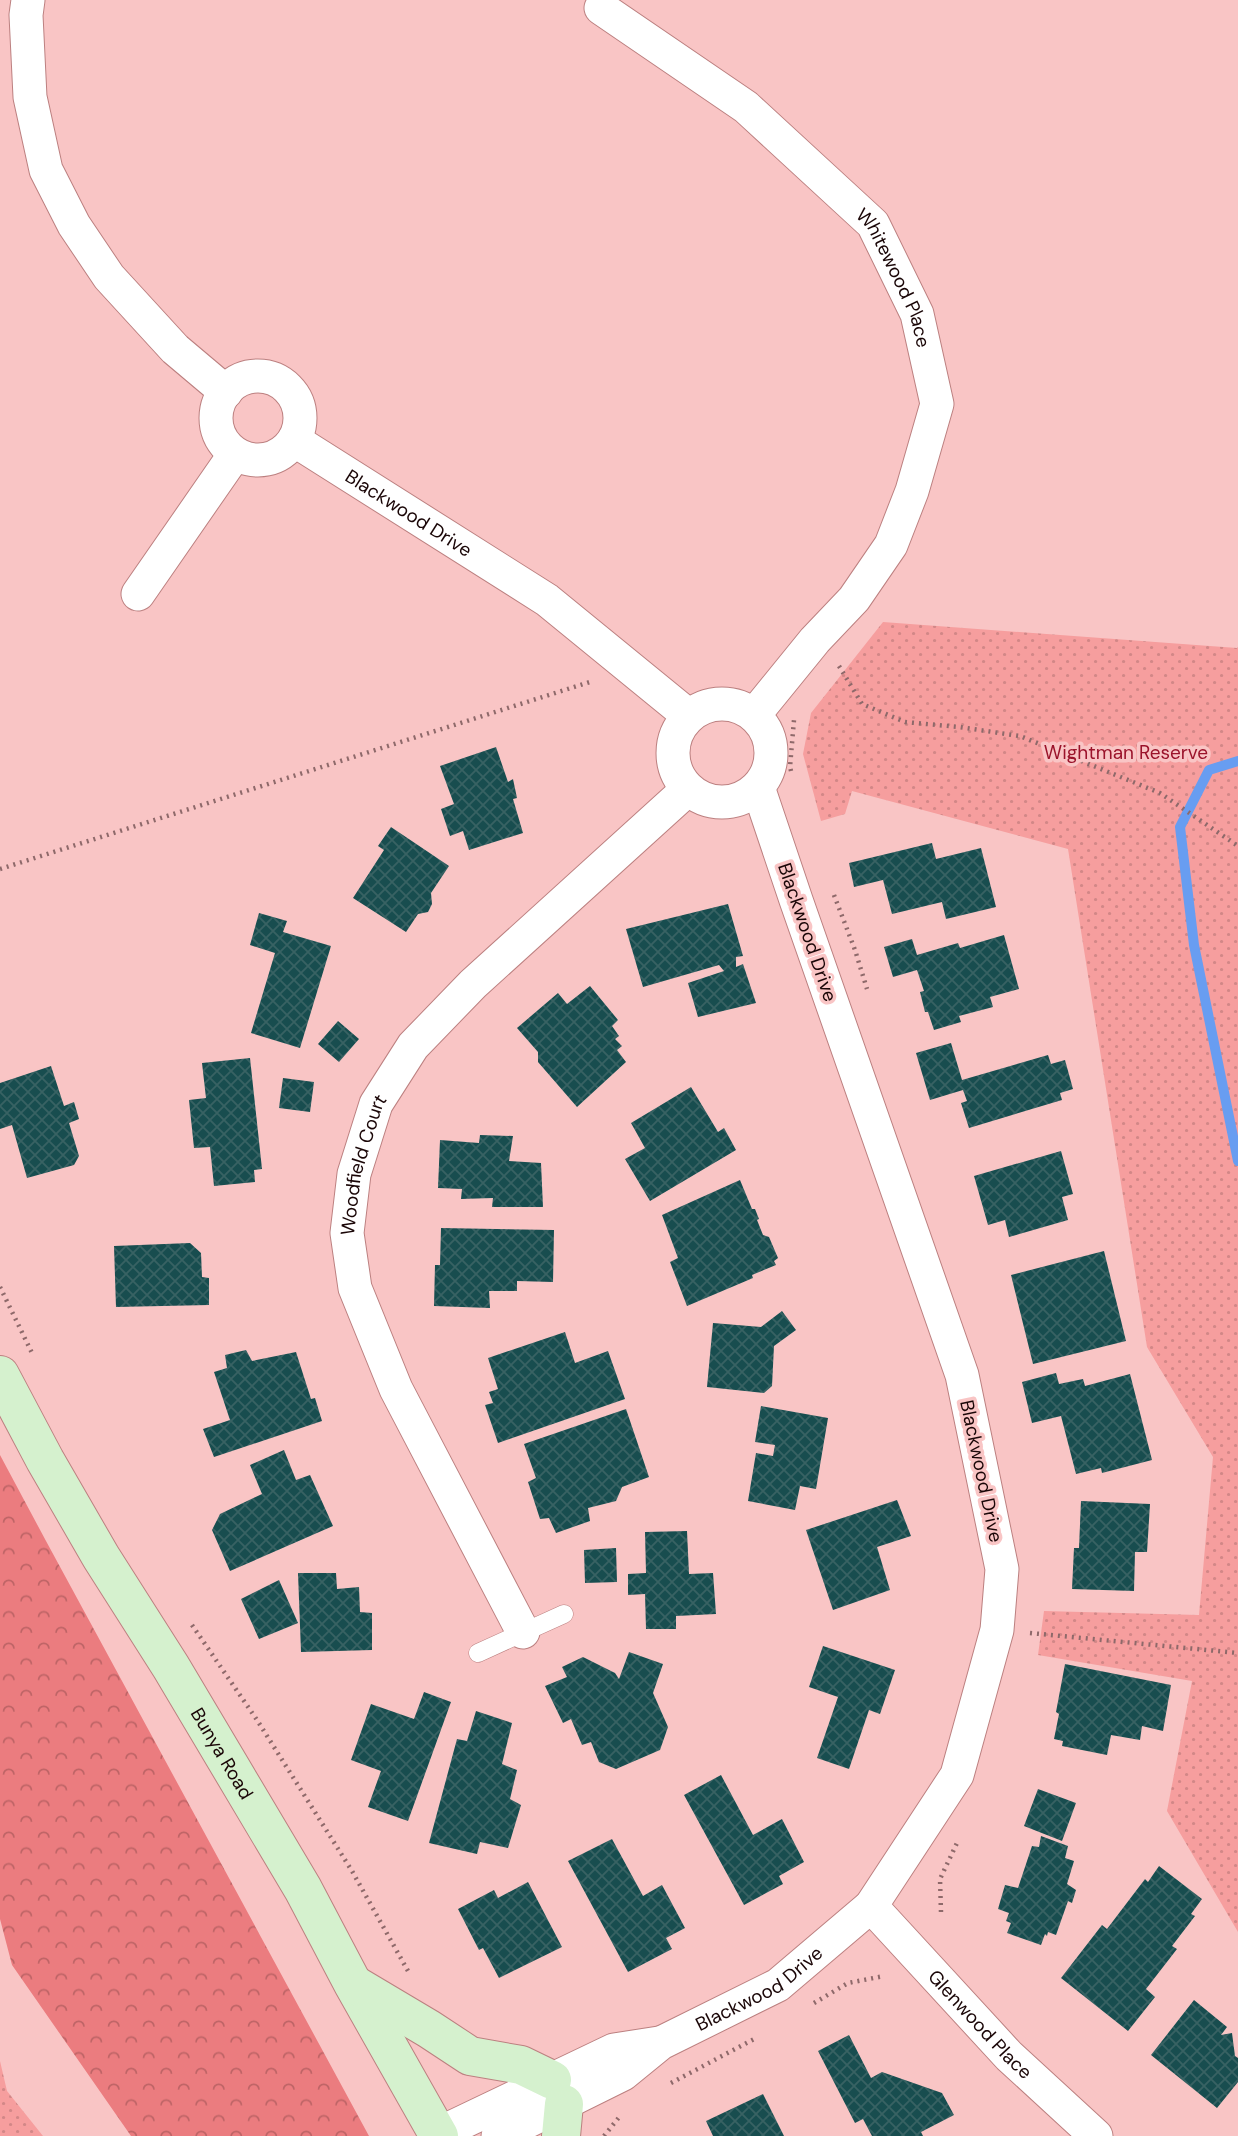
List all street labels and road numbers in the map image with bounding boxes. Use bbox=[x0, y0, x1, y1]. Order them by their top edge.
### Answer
street label: Whitewood Place bbox=[851, 203, 936, 350]
street label: Blackwood Drive bbox=[341, 464, 477, 562]
street label: Blackwood Drive bbox=[772, 859, 843, 1005]
street label: Woodfield Court bbox=[335, 1089, 392, 1237]
street label: Blackwood Drive bbox=[954, 1398, 1009, 1545]
street label: Bunya Road bbox=[185, 1703, 259, 1804]
street label: Blackwood Drive bbox=[691, 1941, 828, 2037]
street label: Glenwood Place bbox=[923, 1964, 1038, 2084]

